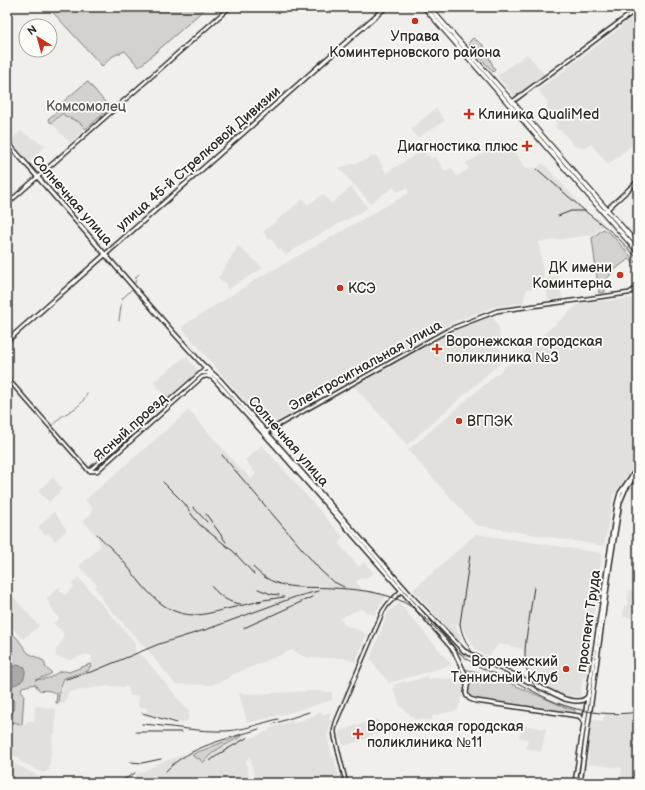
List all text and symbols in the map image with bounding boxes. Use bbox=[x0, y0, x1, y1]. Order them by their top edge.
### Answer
marker: Управа Коминтерновского района bbox=[410, 16, 420, 26]
north arrow bbox=[18, 18, 58, 58]
text: N bbox=[25, 23, 39, 38]
place label: Управа Коминтерновского района bbox=[329, 28, 501, 61]
street label: улица 45-й Стрелковой Дивизии bbox=[113, 83, 284, 234]
park label: Комсомолец bbox=[46, 98, 126, 115]
place label: Клиника QualiMed bbox=[478, 106, 599, 123]
marker: Клиника QualiMed bbox=[463, 108, 475, 120]
place label: Диагностика плюс bbox=[397, 138, 518, 155]
marker: Диагностика плюс bbox=[521, 140, 533, 152]
street label: Солнечная улица bbox=[29, 152, 117, 249]
place label: ДК имени Коминтерна bbox=[532, 259, 613, 292]
marker: ДК имени Коминтерна bbox=[615, 270, 625, 280]
place label: КСЭ bbox=[348, 280, 376, 297]
marker: КСЭ bbox=[335, 283, 345, 293]
street label: Электросигнальная улица bbox=[286, 316, 445, 415]
place label: Воронежская городская поликлиника №3 bbox=[446, 333, 603, 366]
marker: Воронежская городская поликлиника №3 bbox=[431, 343, 443, 355]
street label: Ясный проезд bbox=[90, 390, 171, 465]
street label: Солнечная улица bbox=[245, 393, 333, 490]
place label: ВГПЭК bbox=[467, 413, 514, 430]
marker: ВГПЭК bbox=[454, 416, 464, 426]
street label: проспект Труда bbox=[573, 568, 604, 673]
place label: Воронежский Теннисный Клуб bbox=[451, 653, 558, 686]
marker: Воронежский Теннисный Клуб bbox=[561, 664, 571, 674]
place label: Воронежская городская поликлиника №11 bbox=[367, 718, 524, 751]
marker: Воронежская городская поликлиника №11 bbox=[352, 728, 364, 740]

